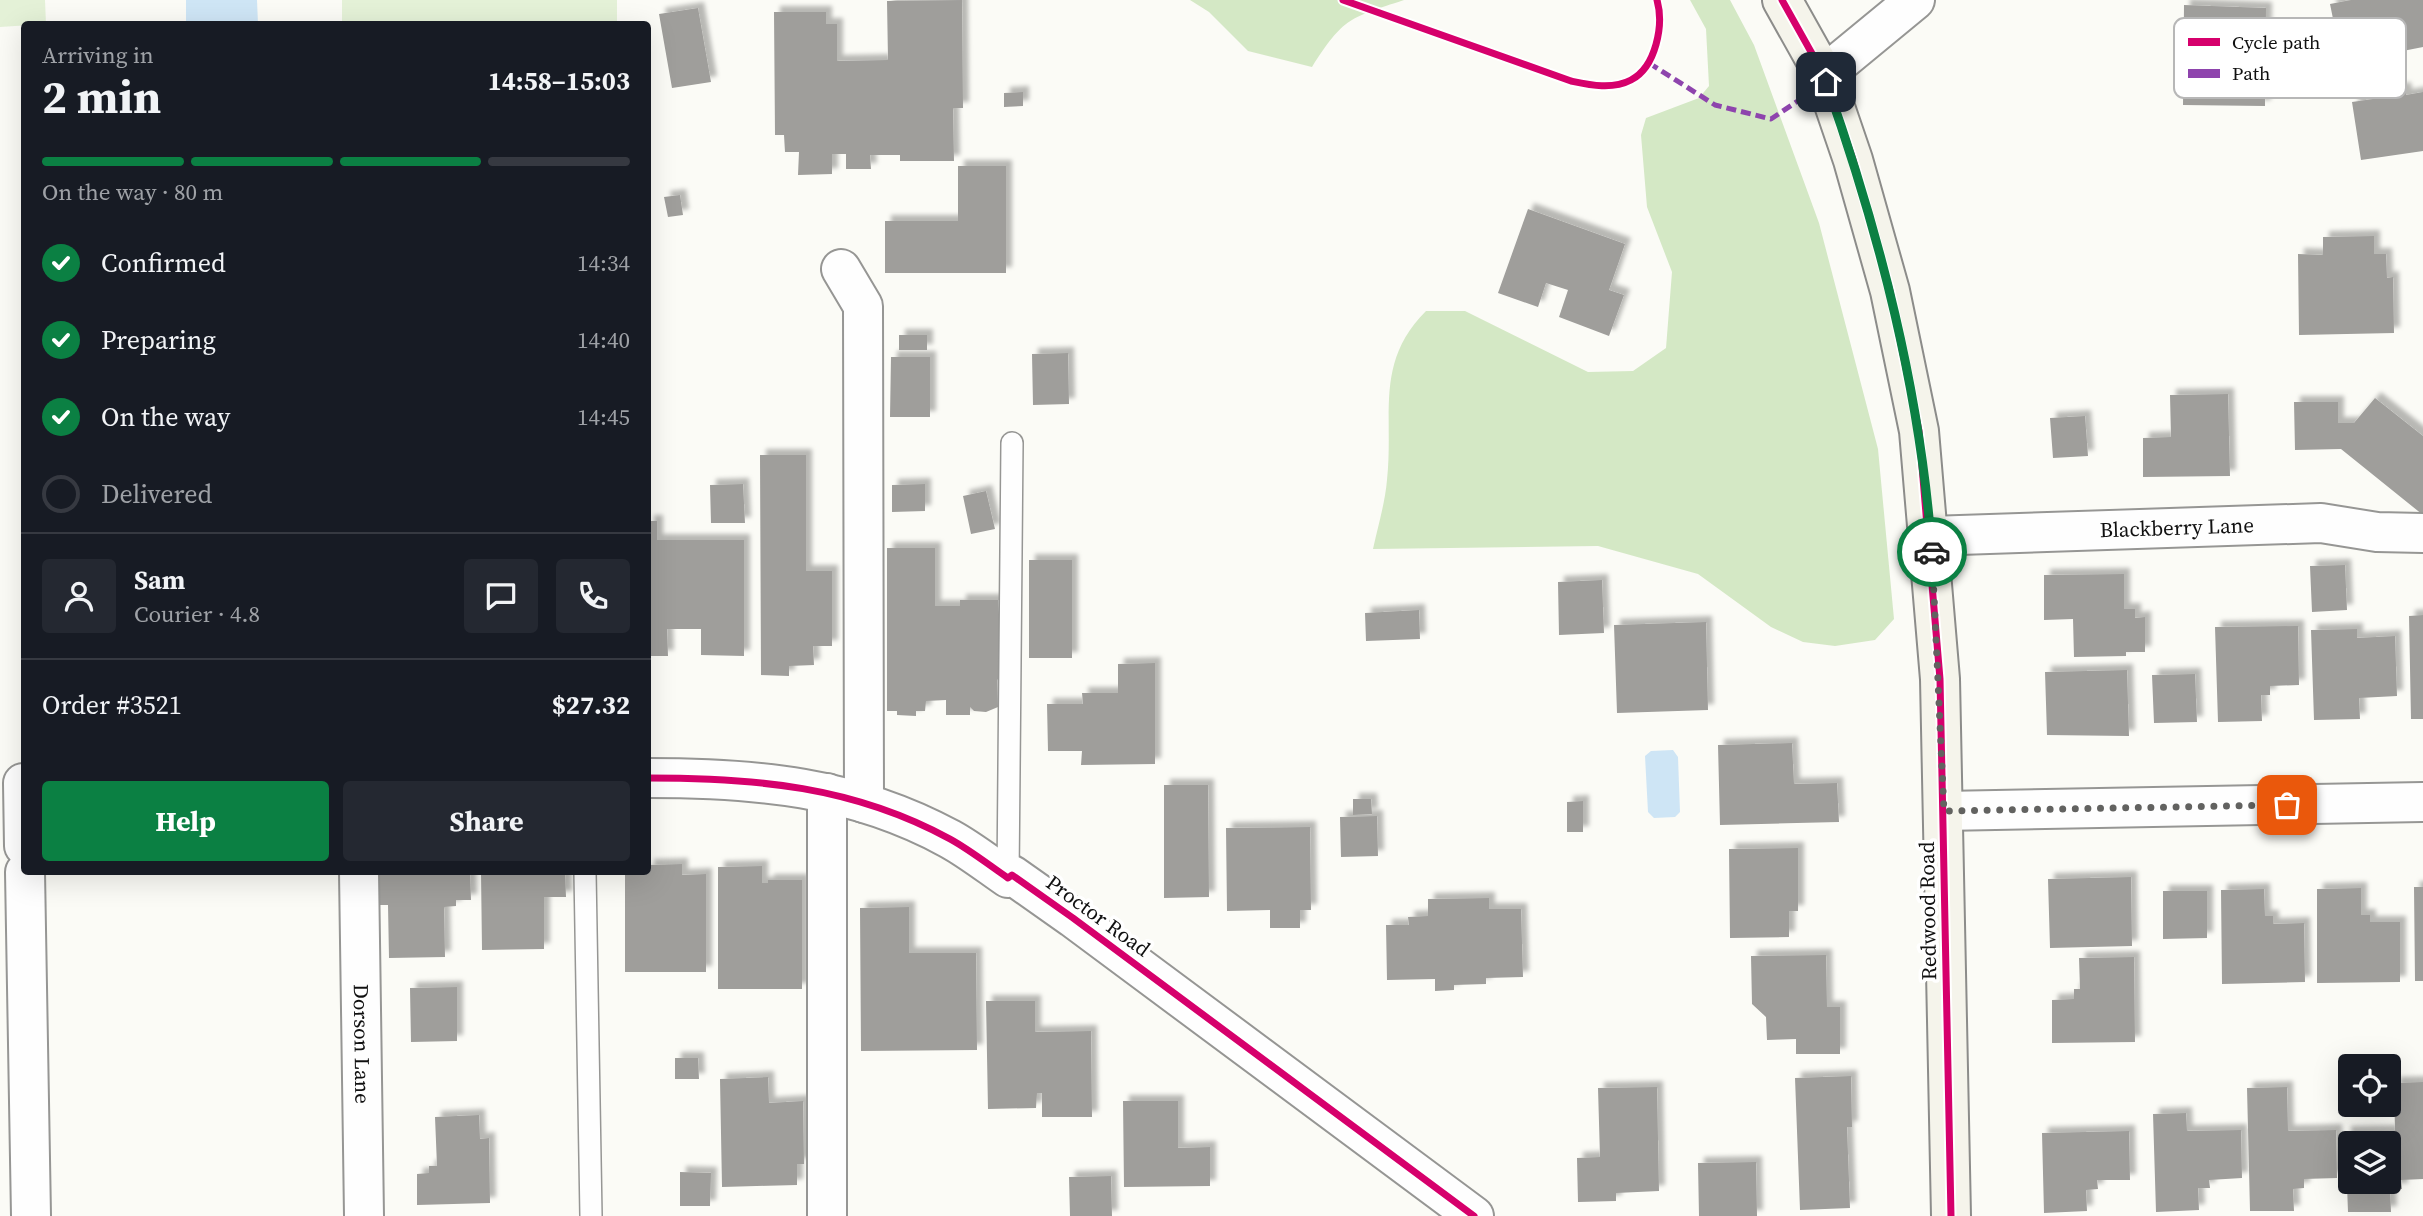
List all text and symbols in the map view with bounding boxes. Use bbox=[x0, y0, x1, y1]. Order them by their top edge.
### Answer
legend bbox=[2174, 18, 2406, 98]
text: Cycle path bbox=[2232, 29, 2321, 55]
text: Arriving in bbox=[42, 39, 154, 71]
pin bbox=[1796, 52, 1856, 112]
text: Path bbox=[2232, 60, 2270, 86]
text: 14:58–15:03 bbox=[488, 63, 630, 99]
icon: home bbox=[1807, 63, 1845, 101]
text: 2 min bbox=[42, 65, 161, 128]
text: On the way · 80 m bbox=[42, 176, 223, 208]
icon: check bbox=[42, 244, 80, 282]
text: Confirmed bbox=[101, 245, 226, 281]
text: 14:34 bbox=[577, 247, 630, 279]
icon: check bbox=[42, 321, 80, 359]
text: Preparing bbox=[101, 322, 216, 358]
text: 14:40 bbox=[577, 324, 630, 356]
icon: check bbox=[42, 398, 80, 436]
text: On the way bbox=[101, 399, 230, 435]
text: 14:45 bbox=[577, 401, 630, 433]
text: Delivered bbox=[101, 476, 212, 512]
street label: Blackberry Lane bbox=[2099, 510, 2254, 544]
courier bbox=[1897, 517, 1967, 587]
icon: car bbox=[1913, 533, 1951, 571]
button: person bbox=[42, 559, 116, 633]
button: chat bbox=[464, 559, 538, 633]
button: phone bbox=[556, 559, 630, 633]
text: Sam bbox=[134, 562, 185, 598]
text: Courier · 4.8 bbox=[134, 598, 260, 630]
text: Order #3521 bbox=[42, 687, 182, 723]
text: $27.32 bbox=[552, 687, 630, 723]
pin bbox=[2257, 775, 2317, 835]
button: Help bbox=[42, 781, 329, 861]
button: Share bbox=[343, 781, 630, 861]
icon: bag bbox=[2268, 786, 2306, 824]
street label: Redwood Road bbox=[1912, 841, 1943, 981]
street label: Proctor Road bbox=[1040, 868, 1156, 963]
street label: Dorson Lane bbox=[347, 984, 377, 1104]
map controls bbox=[2338, 1054, 2401, 1194]
button: locate bbox=[2338, 1054, 2401, 1117]
button: layers bbox=[2338, 1131, 2401, 1194]

